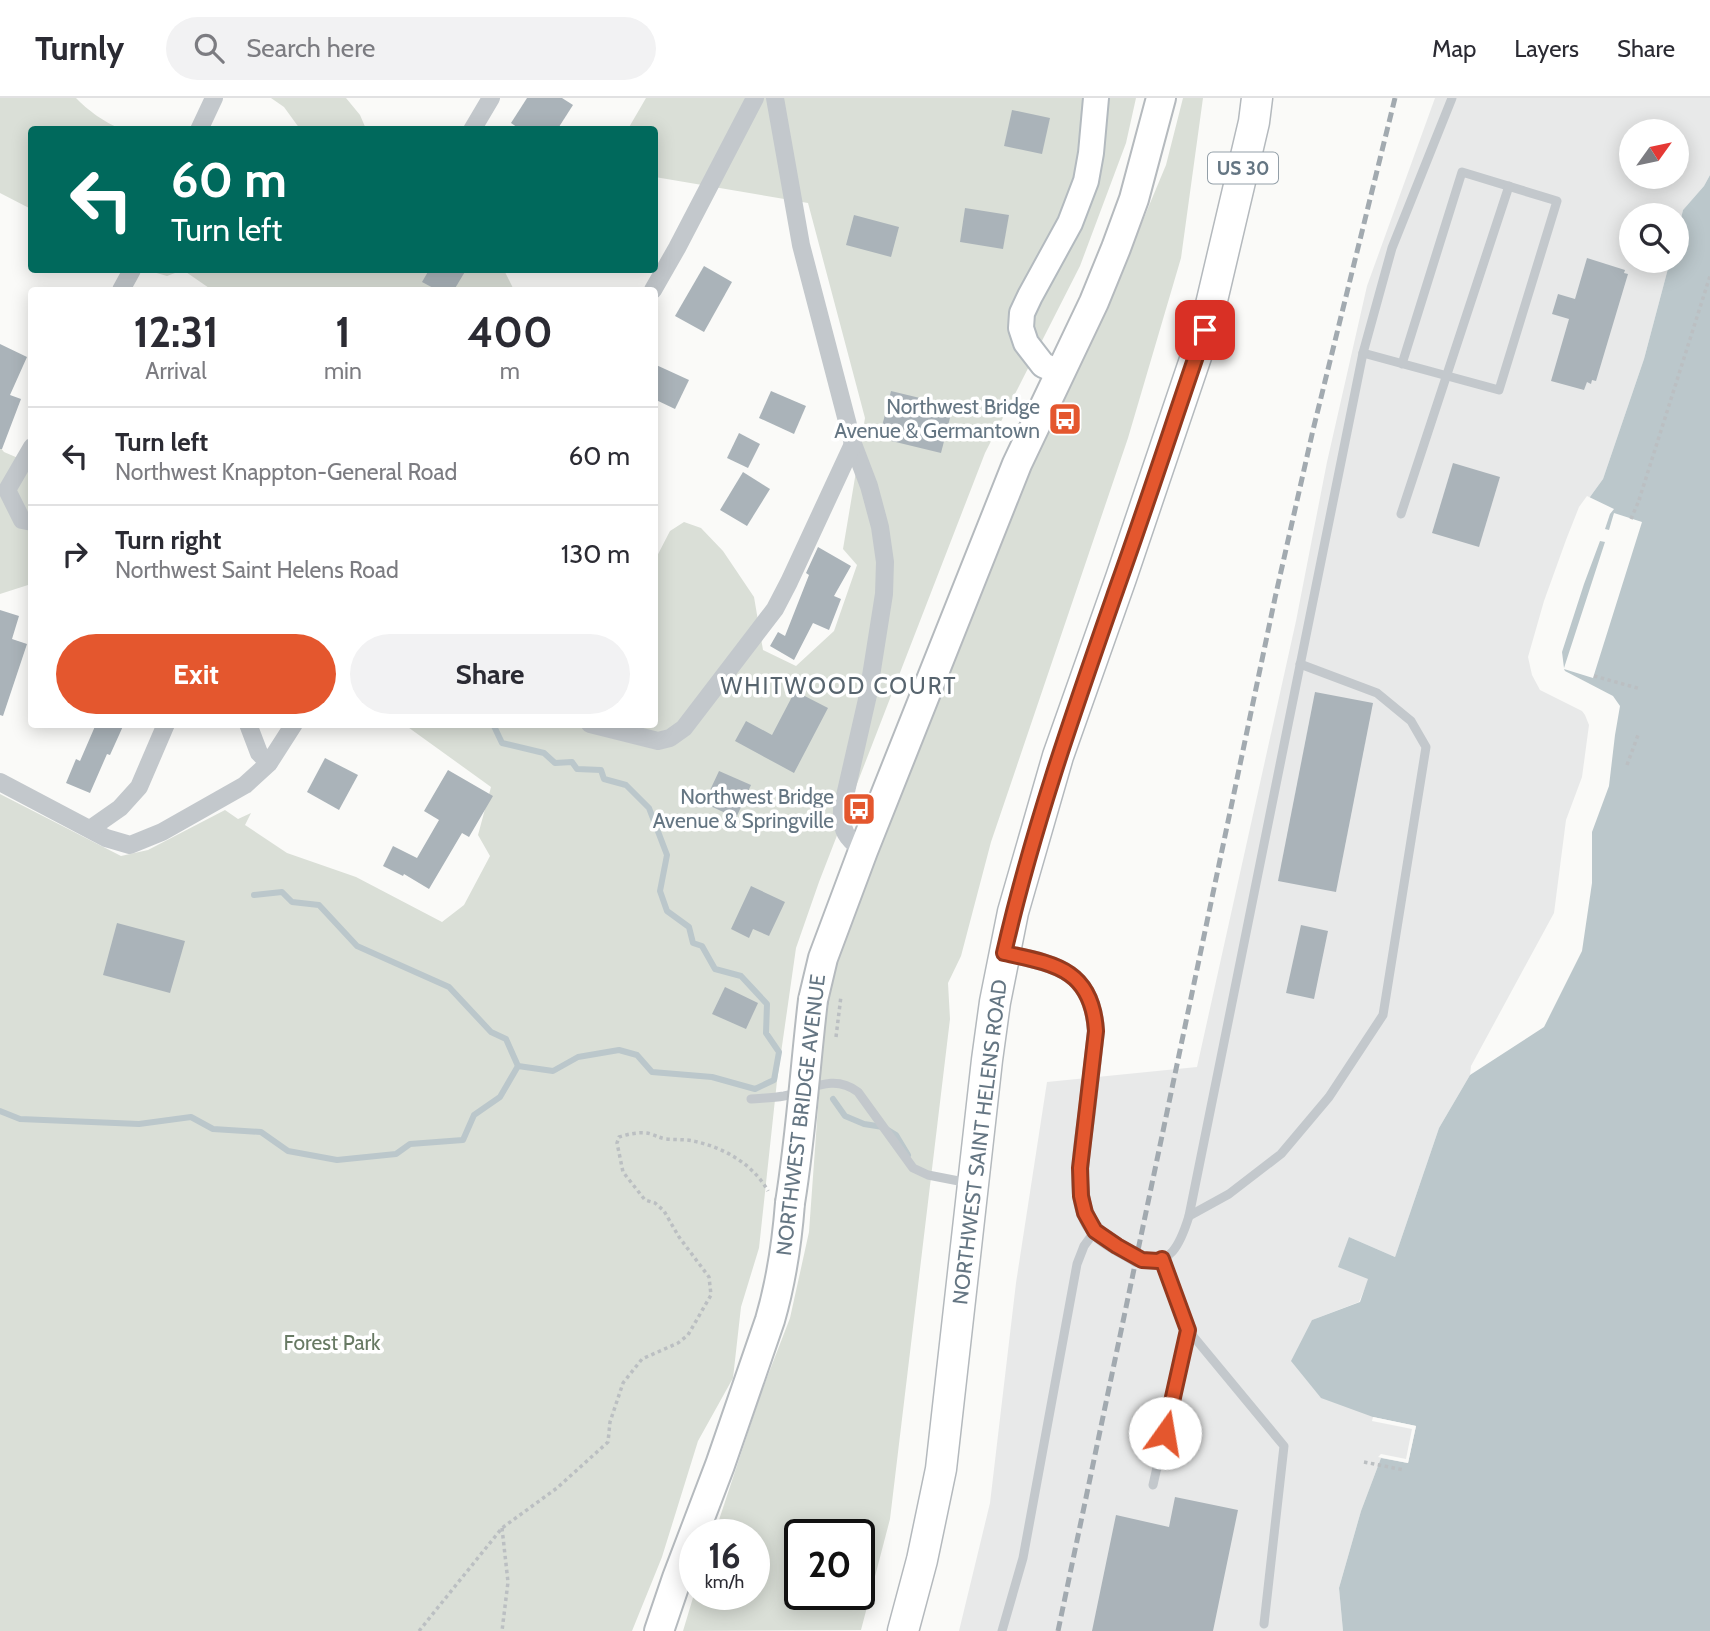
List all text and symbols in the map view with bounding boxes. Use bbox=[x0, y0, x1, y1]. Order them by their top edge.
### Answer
search box bbox=[166, 17, 656, 80]
text: Turnly bbox=[35, 28, 124, 68]
icon: search bbox=[190, 29, 228, 67]
text: Search here bbox=[246, 32, 375, 64]
text: Map bbox=[1432, 34, 1476, 63]
text: Layers bbox=[1514, 34, 1579, 63]
text: Share bbox=[1617, 34, 1675, 63]
north arrow bbox=[1619, 119, 1689, 189]
map controls bbox=[1619, 119, 1689, 273]
text: 60 m bbox=[171, 150, 287, 209]
road number: US 30 bbox=[1208, 152, 1278, 184]
icon: left bbox=[56, 154, 147, 245]
button: search bbox=[1619, 203, 1689, 273]
text: Turn left bbox=[171, 210, 282, 249]
pin bbox=[1175, 300, 1235, 360]
text: 12:31 bbox=[133, 306, 219, 358]
text: 1 bbox=[335, 306, 351, 358]
text: 400 bbox=[467, 306, 553, 358]
icon: arrive bbox=[1186, 311, 1224, 349]
text: Arrival bbox=[145, 357, 207, 385]
text: min bbox=[324, 357, 362, 385]
text: m bbox=[500, 357, 520, 385]
place label: Northwest Bridge Avenue & Germantown bbox=[834, 394, 1040, 443]
bus stop icon: Northwest Bridge Avenue & Germantown bbox=[1046, 400, 1084, 438]
text: Turn left bbox=[115, 426, 208, 458]
icon: left bbox=[56, 437, 94, 475]
text: 60 m bbox=[568, 440, 630, 472]
text: Northwest Knappton-General Road bbox=[115, 458, 457, 486]
text: Turn right bbox=[115, 524, 221, 556]
icon: right bbox=[56, 535, 94, 573]
text: 130 m bbox=[561, 538, 630, 570]
text: Northwest Saint Helens Road bbox=[115, 556, 399, 584]
button: Exit bbox=[56, 634, 336, 714]
button: Share bbox=[350, 634, 630, 714]
district label: WHITWOOD COURT bbox=[720, 672, 958, 700]
place label: Northwest Bridge Avenue & Springville bbox=[653, 784, 834, 833]
bus stop icon: Northwest Bridge Avenue & Springville bbox=[840, 790, 878, 828]
street label: NORTHWEST BRIDGE AVENUE bbox=[771, 973, 830, 1257]
street label: NORTHWEST SAINT HELENS ROAD bbox=[947, 978, 1012, 1306]
park label: Forest Park bbox=[283, 1330, 381, 1355]
position arrow bbox=[1128, 1396, 1202, 1470]
speed limit sign: 20 bbox=[784, 1519, 875, 1610]
text: 16 bbox=[708, 1534, 741, 1577]
text: km/h bbox=[705, 1571, 744, 1593]

